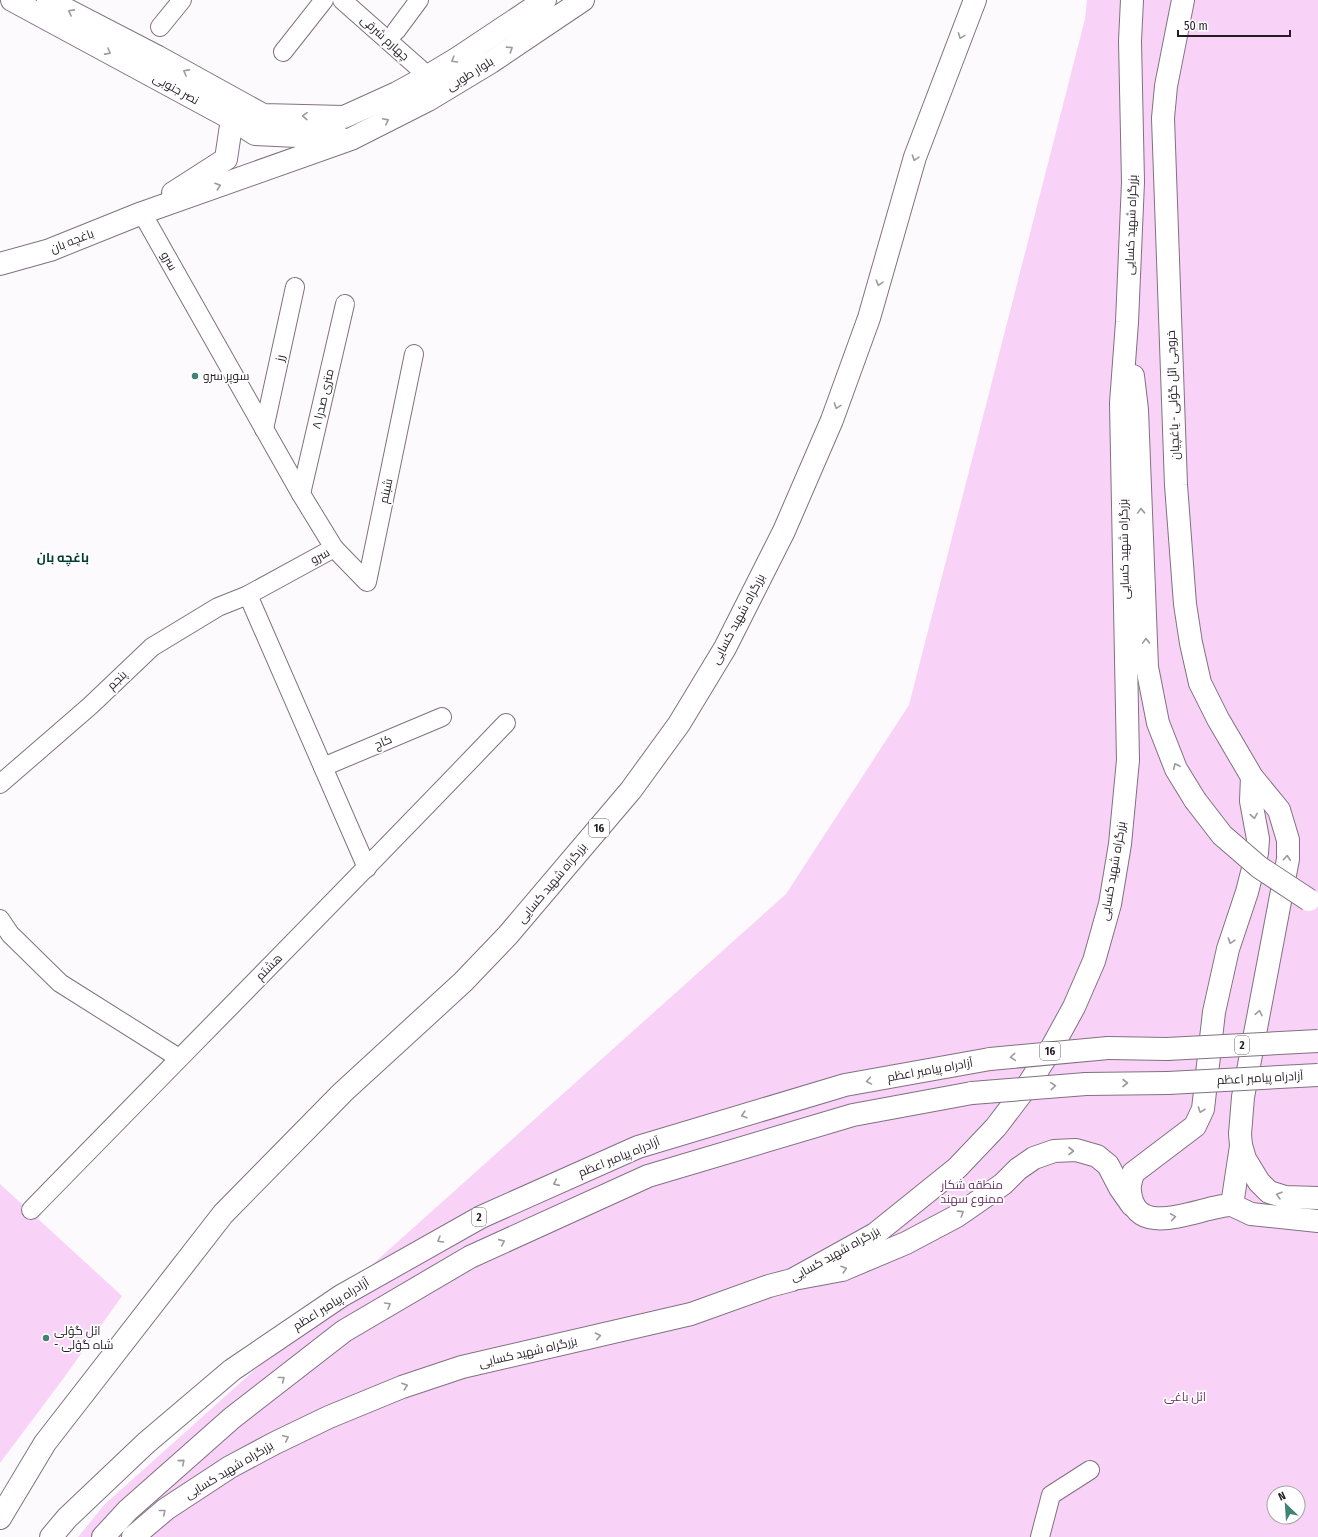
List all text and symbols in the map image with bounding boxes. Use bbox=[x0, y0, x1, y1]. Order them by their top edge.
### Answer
one-way arrow bbox=[68, 9, 75, 17]
scale bar bbox=[1178, 12, 1290, 38]
street label: چهارم شرقی bbox=[357, 13, 412, 65]
text: 50 m bbox=[1184, 19, 1208, 33]
one-way arrow bbox=[957, 33, 965, 40]
one-way arrow bbox=[506, 46, 513, 54]
one-way arrow bbox=[104, 47, 111, 55]
street label: بلوار طوبی bbox=[444, 54, 496, 94]
one-way arrow bbox=[451, 56, 458, 63]
one-way arrow bbox=[183, 70, 190, 77]
street label: نصر جنوبی bbox=[151, 71, 201, 107]
one-way arrow bbox=[302, 112, 308, 120]
one-way arrow bbox=[382, 119, 389, 126]
one-way arrow bbox=[911, 154, 920, 161]
street label: بزرگراه شهید کسایی bbox=[1122, 175, 1140, 275]
one-way arrow bbox=[214, 182, 221, 191]
street label: باغچه بان bbox=[48, 226, 97, 258]
street label: سرو bbox=[158, 249, 180, 273]
one-way arrow bbox=[875, 279, 884, 286]
street label: خروجی ائل گؤلی - یاغچیان bbox=[1164, 330, 1184, 460]
street label: رز bbox=[272, 353, 288, 364]
street label: ۸ متری صدرا bbox=[309, 368, 337, 430]
place label: سوپر سرو bbox=[203, 369, 249, 385]
marker: سوپر سرو bbox=[190, 371, 200, 381]
one-way arrow bbox=[834, 402, 842, 409]
street label: شبنم bbox=[377, 477, 396, 505]
street label: بزرگراه شهید کسایی bbox=[1116, 499, 1132, 599]
one-way arrow bbox=[1136, 508, 1145, 514]
street label: سرو bbox=[308, 545, 332, 567]
district label: باغچه بان bbox=[37, 550, 89, 567]
street label: بزرگراه شهید کسایی bbox=[708, 571, 768, 667]
one-way arrow bbox=[1141, 638, 1150, 644]
street label: پنجم bbox=[104, 667, 132, 694]
street label: کاج bbox=[372, 732, 394, 753]
one-way arrow bbox=[1173, 763, 1181, 771]
one-way arrow bbox=[1249, 813, 1258, 819]
road number: 16 bbox=[589, 819, 609, 837]
street label: بزرگراه شهید کسایی bbox=[1097, 820, 1129, 922]
street label: بزرگراه شهید کسایی bbox=[514, 840, 590, 926]
one-way arrow bbox=[1283, 855, 1292, 861]
one-way arrow bbox=[1227, 938, 1236, 945]
street label: هشتم bbox=[253, 951, 286, 984]
one-way arrow bbox=[1254, 1010, 1262, 1016]
road number: 2 bbox=[1235, 1036, 1249, 1054]
road number: 16 bbox=[1040, 1042, 1060, 1060]
one-way arrow bbox=[1010, 1052, 1016, 1061]
street label: آزادراه پیامبر اعظم bbox=[886, 1055, 975, 1086]
street label: آزادراه پیامبر اعظم bbox=[1216, 1069, 1305, 1089]
one-way arrow bbox=[866, 1076, 872, 1084]
one-way arrow bbox=[1122, 1079, 1128, 1087]
one-way arrow bbox=[1050, 1082, 1056, 1091]
one-way arrow bbox=[1197, 1107, 1206, 1114]
one-way arrow bbox=[741, 1110, 748, 1119]
street label: آزادراه پیامبر اعظم bbox=[576, 1134, 663, 1182]
one-way arrow bbox=[1068, 1147, 1074, 1155]
one-way arrow bbox=[553, 1178, 561, 1186]
park label: منطقه شکار ممنوع سهند bbox=[940, 1178, 1004, 1207]
one-way arrow bbox=[1276, 1191, 1283, 1200]
road number: 2 bbox=[472, 1208, 486, 1226]
one-way arrow bbox=[956, 1211, 963, 1218]
one-way arrow bbox=[1169, 1213, 1176, 1222]
street label: بزرگراه شهید کسایی bbox=[788, 1224, 882, 1284]
one-way arrow bbox=[437, 1235, 444, 1242]
one-way arrow bbox=[498, 1239, 506, 1247]
one-way arrow bbox=[840, 1265, 847, 1274]
street label: آزادراه پیامبر اعظم bbox=[290, 1275, 373, 1335]
one-way arrow bbox=[384, 1302, 391, 1309]
place label: ائل گؤلی - شاه گؤلی bbox=[54, 1324, 114, 1352]
one-way arrow bbox=[595, 1332, 601, 1340]
marker: ائل گؤلی - شاه گؤلی bbox=[41, 1333, 51, 1343]
street label: بزرگراه شهید کسایی bbox=[477, 1334, 579, 1370]
one-way arrow bbox=[277, 1377, 284, 1384]
one-way arrow bbox=[401, 1382, 408, 1391]
park label: ائل باغی bbox=[1164, 1390, 1206, 1404]
one-way arrow bbox=[282, 1434, 289, 1442]
street label: بزرگراه شهید کسایی bbox=[182, 1438, 276, 1502]
one-way arrow bbox=[177, 1460, 185, 1467]
north arrow bbox=[1266, 1485, 1306, 1525]
text: N bbox=[1276, 1489, 1288, 1504]
one-way arrow bbox=[158, 1509, 165, 1516]

